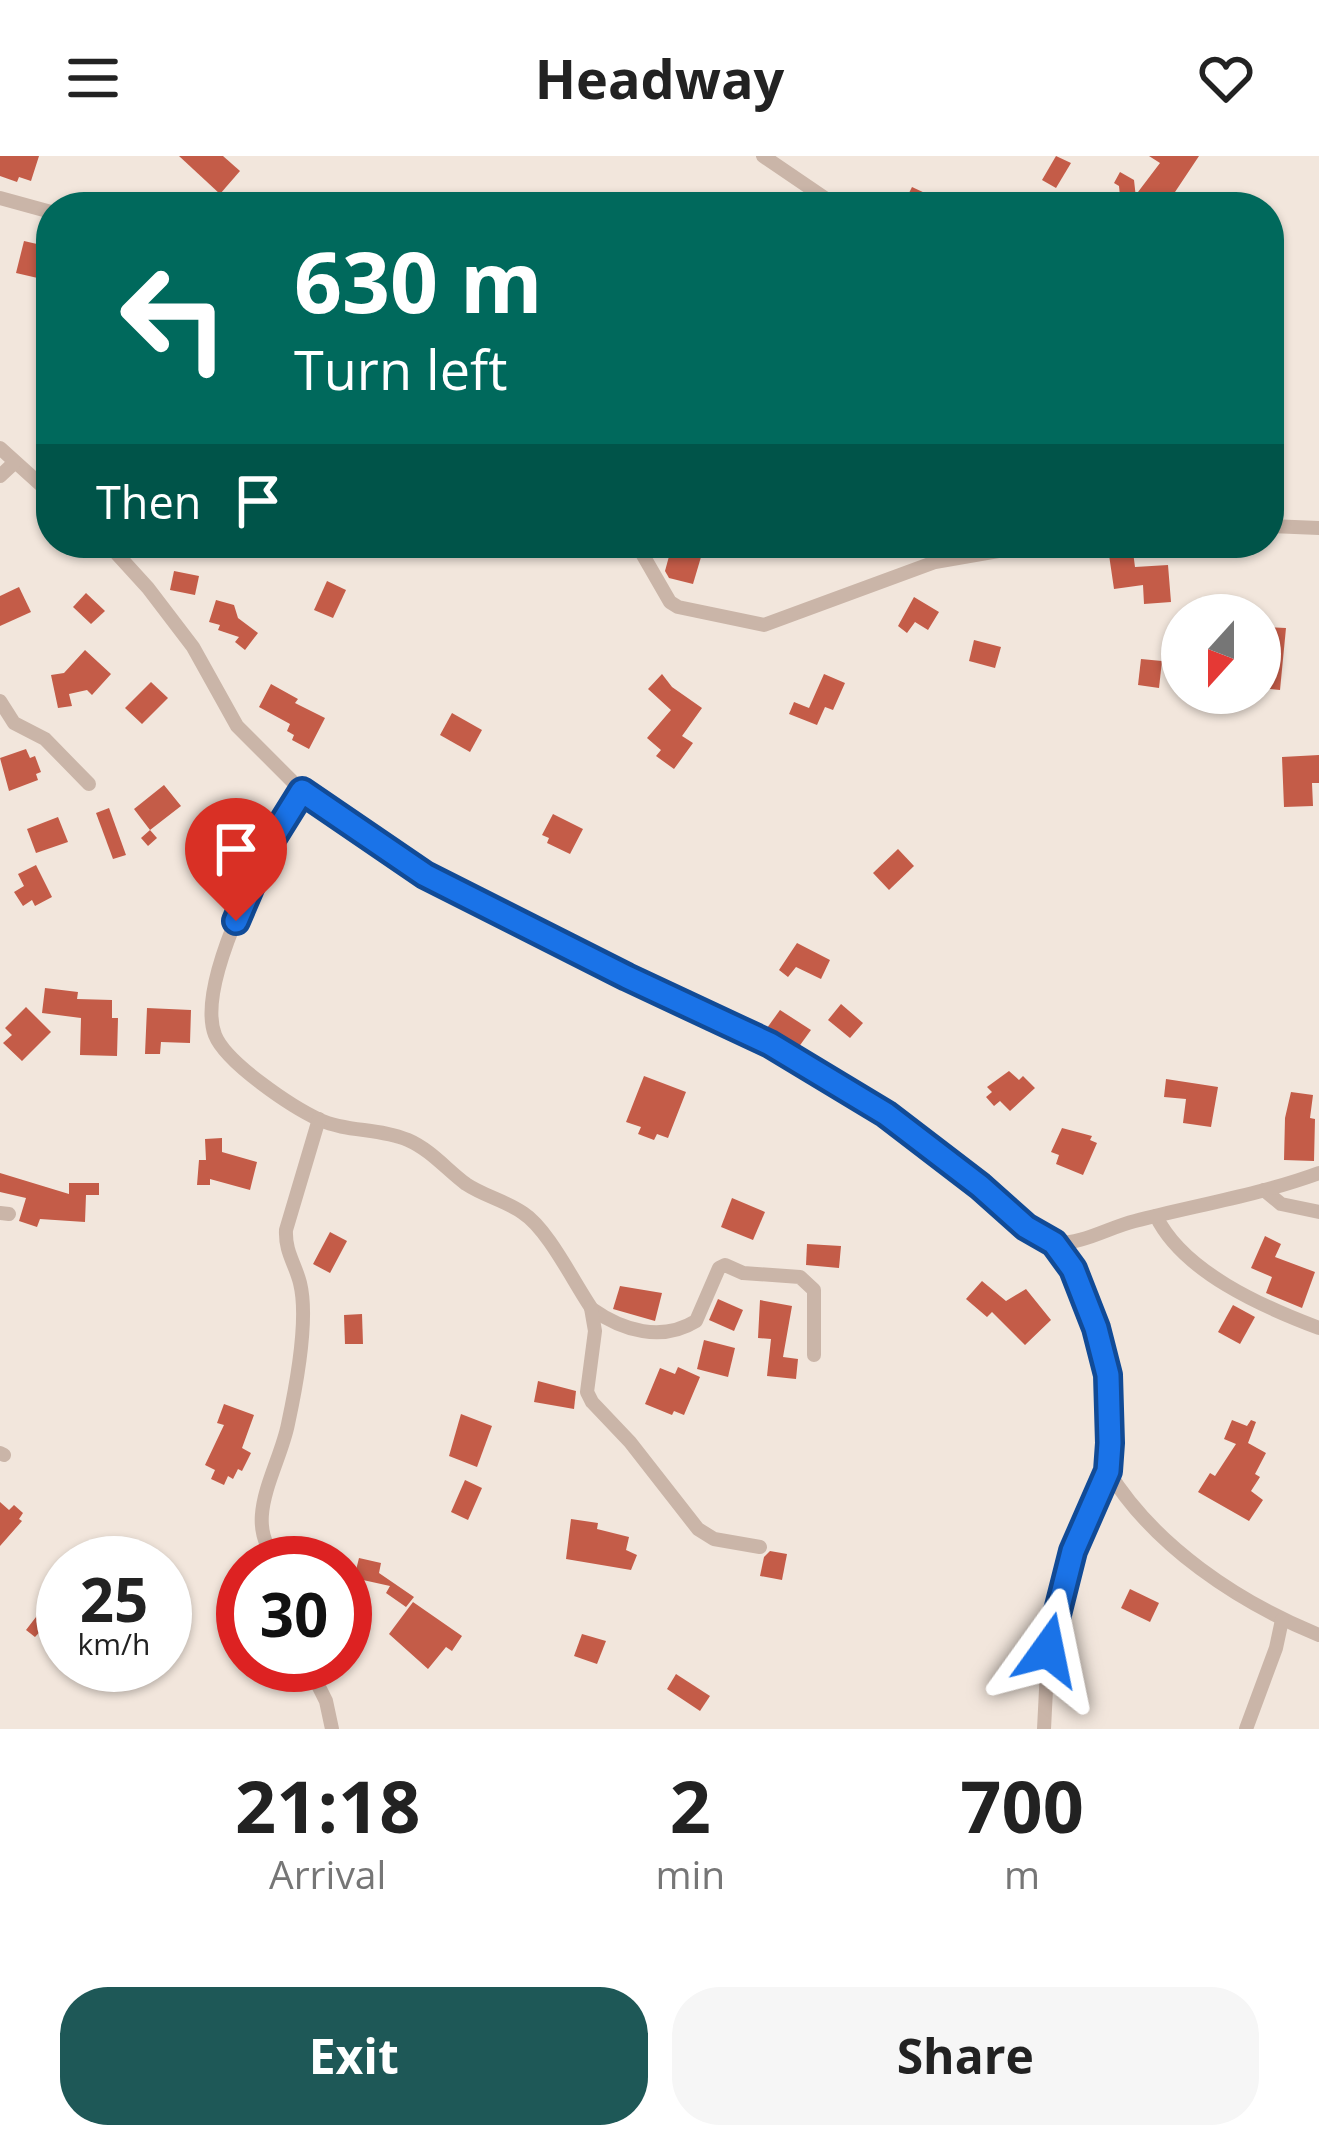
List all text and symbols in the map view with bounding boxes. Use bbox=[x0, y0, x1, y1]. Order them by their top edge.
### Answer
text: Headway bbox=[535, 41, 784, 115]
icon: menu bbox=[60, 45, 126, 111]
icon: heart bbox=[1193, 45, 1259, 111]
text: 630 m bbox=[294, 223, 542, 338]
icon: left bbox=[96, 240, 252, 396]
text: Turn left bbox=[294, 332, 507, 406]
icon: arrive bbox=[225, 468, 291, 534]
text: Then bbox=[96, 471, 201, 532]
north arrow bbox=[1161, 594, 1281, 714]
map controls bbox=[1161, 594, 1281, 714]
pin bbox=[185, 798, 287, 921]
icon: arrive bbox=[203, 816, 269, 882]
speed limit sign: 30 bbox=[216, 1536, 372, 1692]
text: 25 bbox=[80, 1558, 148, 1640]
position arrow bbox=[985, 1587, 1111, 1713]
text: km/h bbox=[78, 1623, 150, 1664]
text: 21:18 bbox=[235, 1756, 420, 1854]
text: 2 bbox=[670, 1756, 711, 1854]
text: 700 bbox=[960, 1756, 1084, 1854]
text: Arrival bbox=[269, 1847, 386, 1900]
text: min bbox=[655, 1847, 725, 1900]
text: m bbox=[1004, 1847, 1040, 1900]
button: Exit bbox=[60, 1987, 648, 2125]
button: Share bbox=[672, 1987, 1259, 2125]

